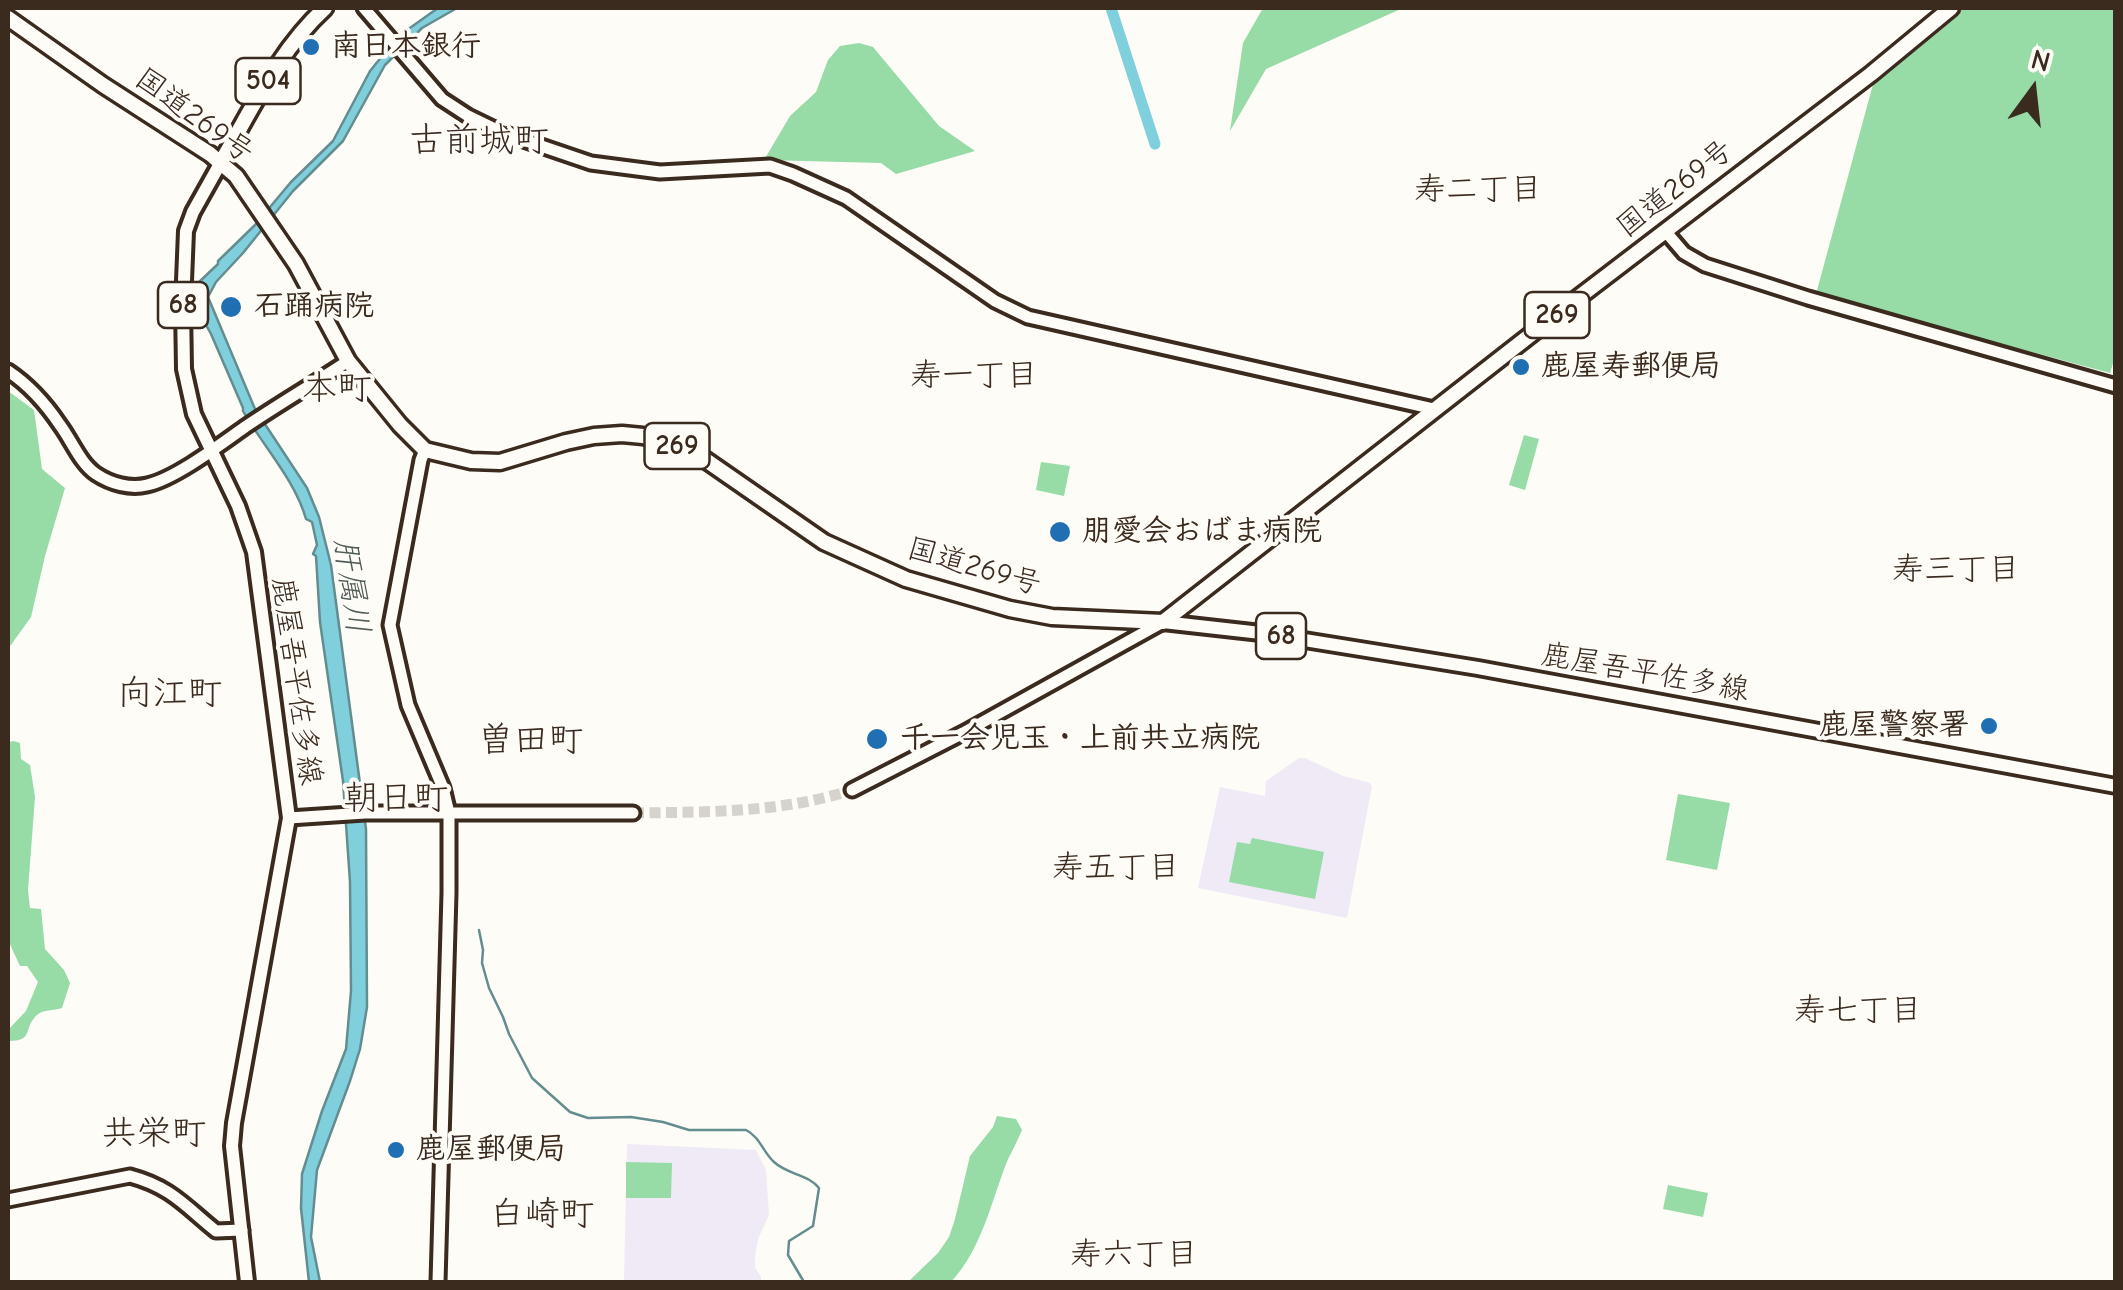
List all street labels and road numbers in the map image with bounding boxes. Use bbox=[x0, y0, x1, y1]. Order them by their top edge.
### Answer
road number: 504 bbox=[236, 58, 300, 104]
street label: 国道269号 bbox=[128, 61, 260, 171]
street label: 国道269号 bbox=[1610, 132, 1740, 246]
road number: 68 bbox=[158, 282, 208, 328]
road number: 269 bbox=[1524, 292, 1590, 338]
road number: 269 bbox=[644, 423, 710, 469]
street label: 国道269号 bbox=[903, 531, 1045, 603]
street label: 鹿屋吾平佐多線 bbox=[264, 575, 328, 787]
road number: 68 bbox=[1256, 613, 1306, 659]
street label: 鹿屋吾平佐多線 bbox=[1538, 637, 1752, 709]

